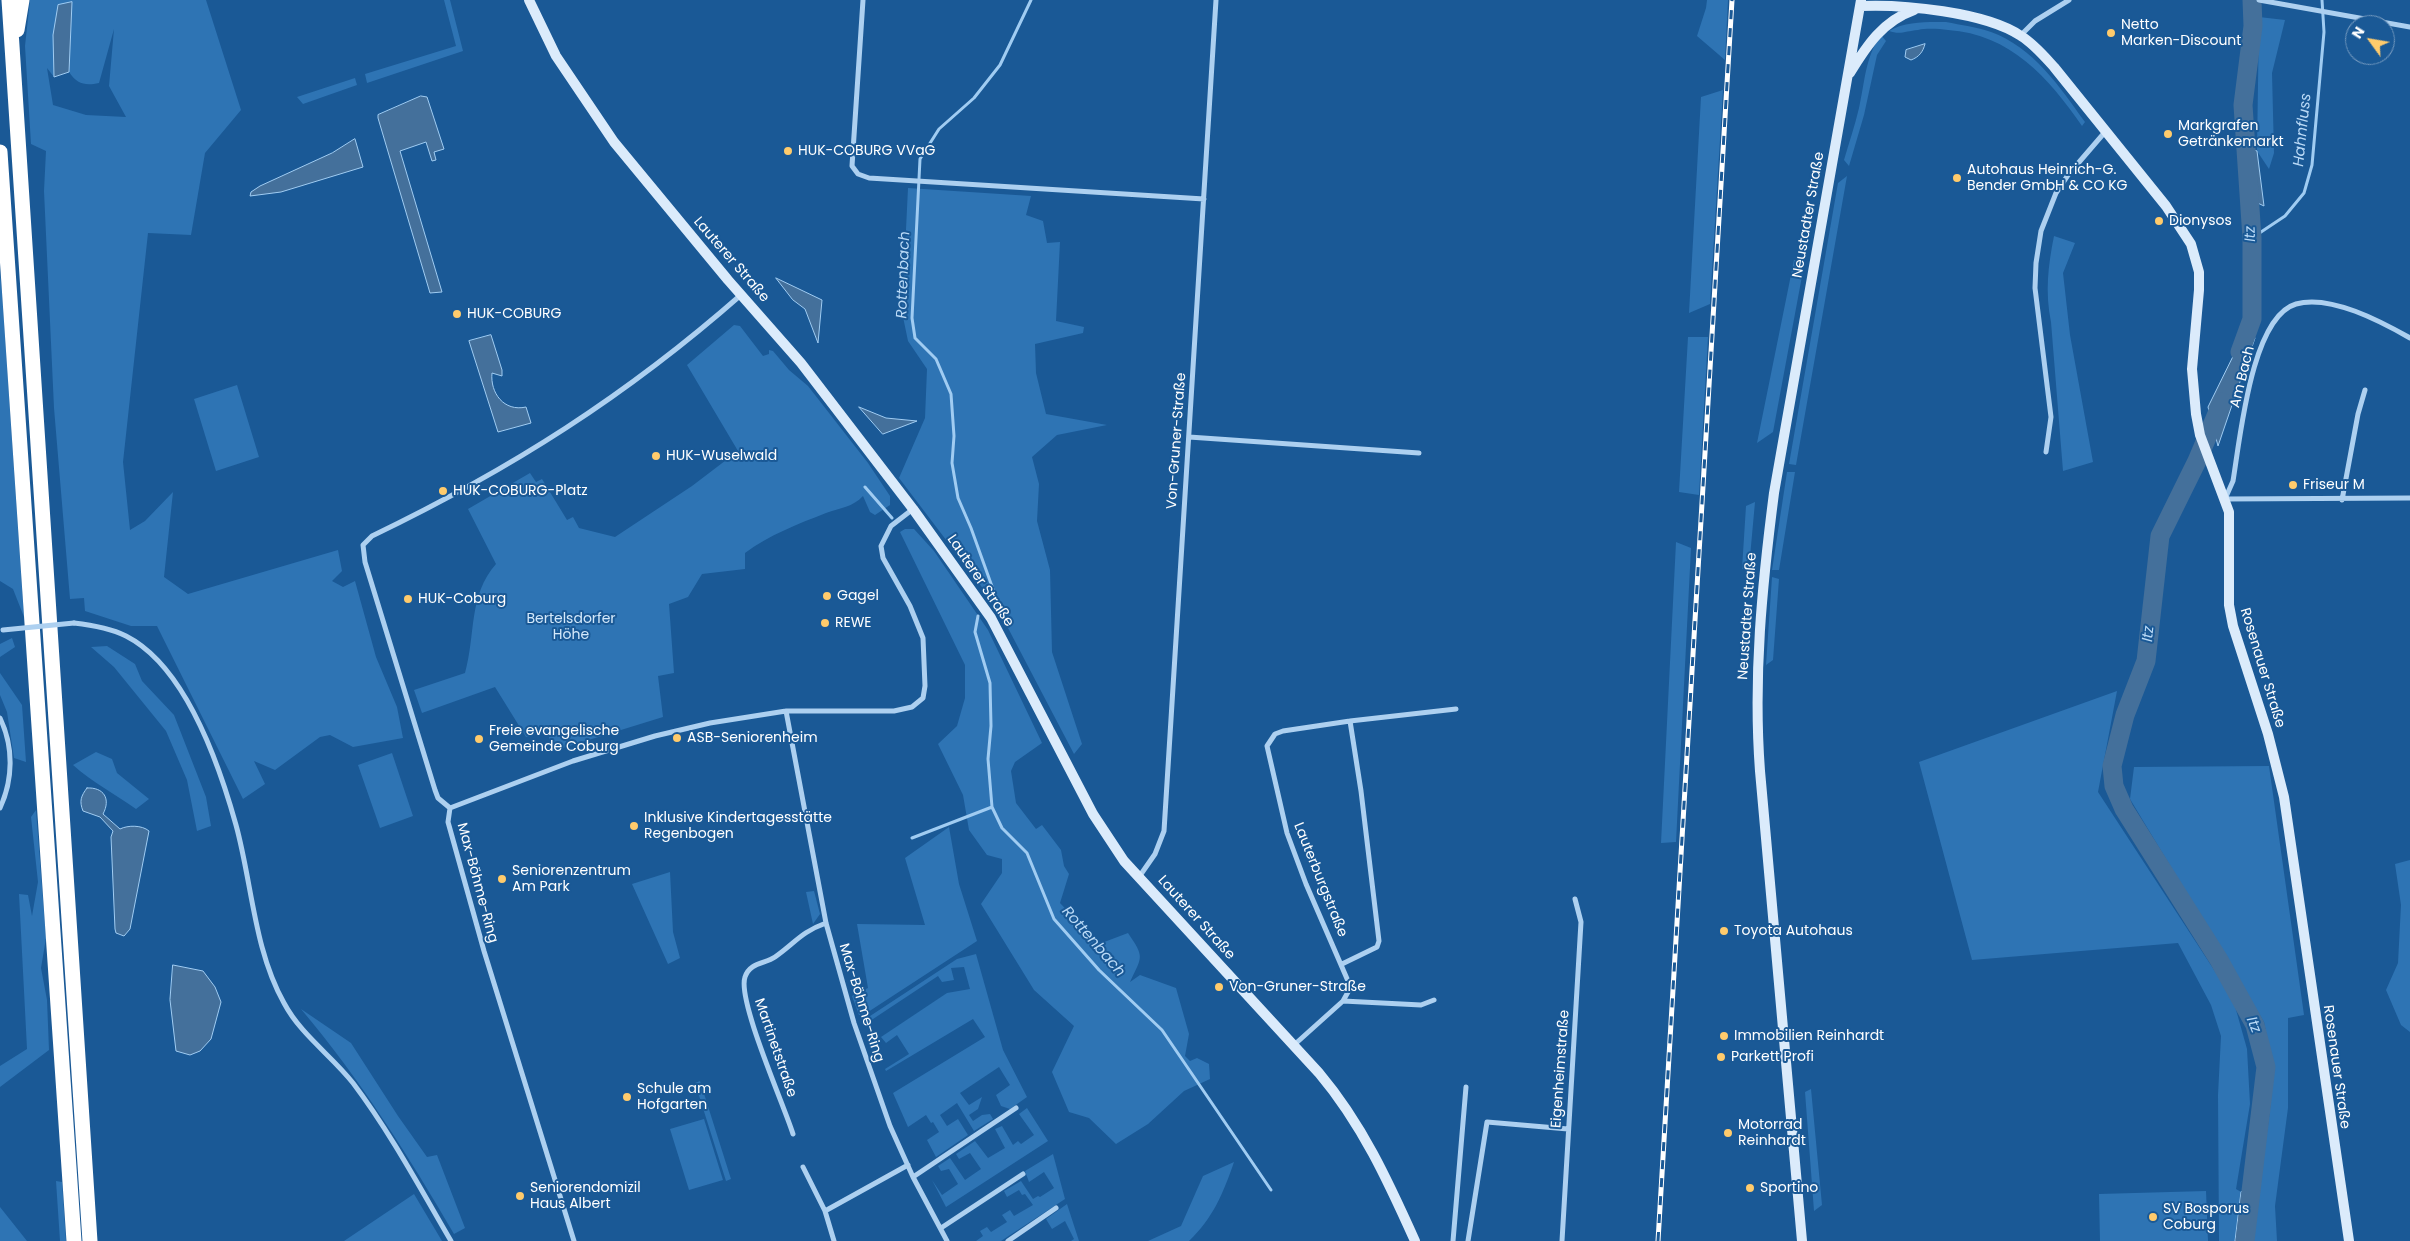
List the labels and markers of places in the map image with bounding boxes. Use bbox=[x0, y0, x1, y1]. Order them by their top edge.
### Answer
place label: Netto Marken-Discount bbox=[2121, 17, 2241, 49]
marker: Netto Marken-Discount bbox=[2105, 27, 2117, 39]
place label: Markgrafen Getränkemarkt bbox=[2178, 118, 2284, 150]
marker: Markgrafen Getränkemarkt bbox=[2162, 128, 2174, 140]
place label: HUK-COBURG VVaG bbox=[798, 143, 936, 159]
marker: HUK-COBURG VVaG bbox=[782, 145, 794, 157]
place label: Autohaus Heinrich-G. Bender GmbH & CO KG bbox=[1967, 162, 2127, 194]
marker: Autohaus Heinrich-G. Bender GmbH & CO KG bbox=[1951, 172, 1963, 184]
place label: Dionysos bbox=[2169, 213, 2232, 229]
marker: Dionysos bbox=[2153, 215, 2165, 227]
place label: HUK-COBURG bbox=[467, 306, 561, 322]
marker: HUK-COBURG bbox=[451, 308, 463, 320]
place label: HUK-Wuselwald bbox=[666, 448, 777, 464]
marker: HUK-Wuselwald bbox=[650, 450, 662, 462]
place label: Friseur M bbox=[2303, 477, 2365, 493]
marker: Friseur M bbox=[2287, 479, 2299, 491]
place label: HUK-COBURG-Platz bbox=[453, 483, 588, 499]
marker: HUK-COBURG-Platz bbox=[437, 485, 449, 497]
place label: Gagel bbox=[837, 588, 879, 604]
marker: Gagel bbox=[821, 590, 833, 602]
place label: HUK-Coburg bbox=[418, 591, 506, 607]
marker: HUK-Coburg bbox=[402, 593, 414, 605]
place label: REWE bbox=[835, 615, 872, 631]
marker: REWE bbox=[819, 617, 831, 629]
place label: Freie evangelische Gemeinde Coburg bbox=[489, 723, 619, 756]
place label: ASB-Seniorenheim bbox=[687, 730, 818, 746]
marker: ASB-Seniorenheim bbox=[671, 732, 683, 744]
marker: Freie evangelische Gemeinde Coburg bbox=[473, 733, 485, 745]
place label: Inklusive Kindertagesstätte Regenbogen bbox=[644, 810, 832, 842]
marker: Inklusive Kindertagesstätte Regenbogen bbox=[628, 820, 640, 832]
place label: Seniorenzentrum Am Park bbox=[512, 863, 631, 896]
marker: Seniorenzentrum Am Park bbox=[496, 873, 508, 885]
place label: Toyota Autohaus bbox=[1734, 923, 1853, 939]
marker: Toyota Autohaus bbox=[1718, 925, 1730, 937]
place label: Von-Gruner-Straße bbox=[1229, 979, 1366, 995]
marker: Von-Gruner-Straße bbox=[1213, 981, 1225, 993]
place label: Immobilien Reinhardt bbox=[1734, 1028, 1884, 1044]
marker: Immobilien Reinhardt bbox=[1718, 1030, 1730, 1042]
place label: Parkett Profi bbox=[1731, 1049, 1814, 1065]
marker: Parkett Profi bbox=[1715, 1051, 1727, 1063]
place label: Schule am Hofgarten bbox=[637, 1081, 711, 1114]
marker: Schule am Hofgarten bbox=[621, 1091, 633, 1103]
place label: Motorrad Reinhardt bbox=[1738, 1117, 1806, 1150]
marker: Motorrad Reinhardt bbox=[1722, 1127, 1734, 1139]
place label: Seniorendomizil Haus Albert bbox=[530, 1180, 641, 1212]
place label: Sportino bbox=[1760, 1180, 1818, 1196]
marker: Sportino bbox=[1744, 1182, 1756, 1194]
marker: Seniorendomizil Haus Albert bbox=[514, 1190, 526, 1202]
place label: SV Bosporus Coburg bbox=[2163, 1201, 2249, 1234]
marker: SV Bosporus Coburg bbox=[2147, 1211, 2159, 1223]

